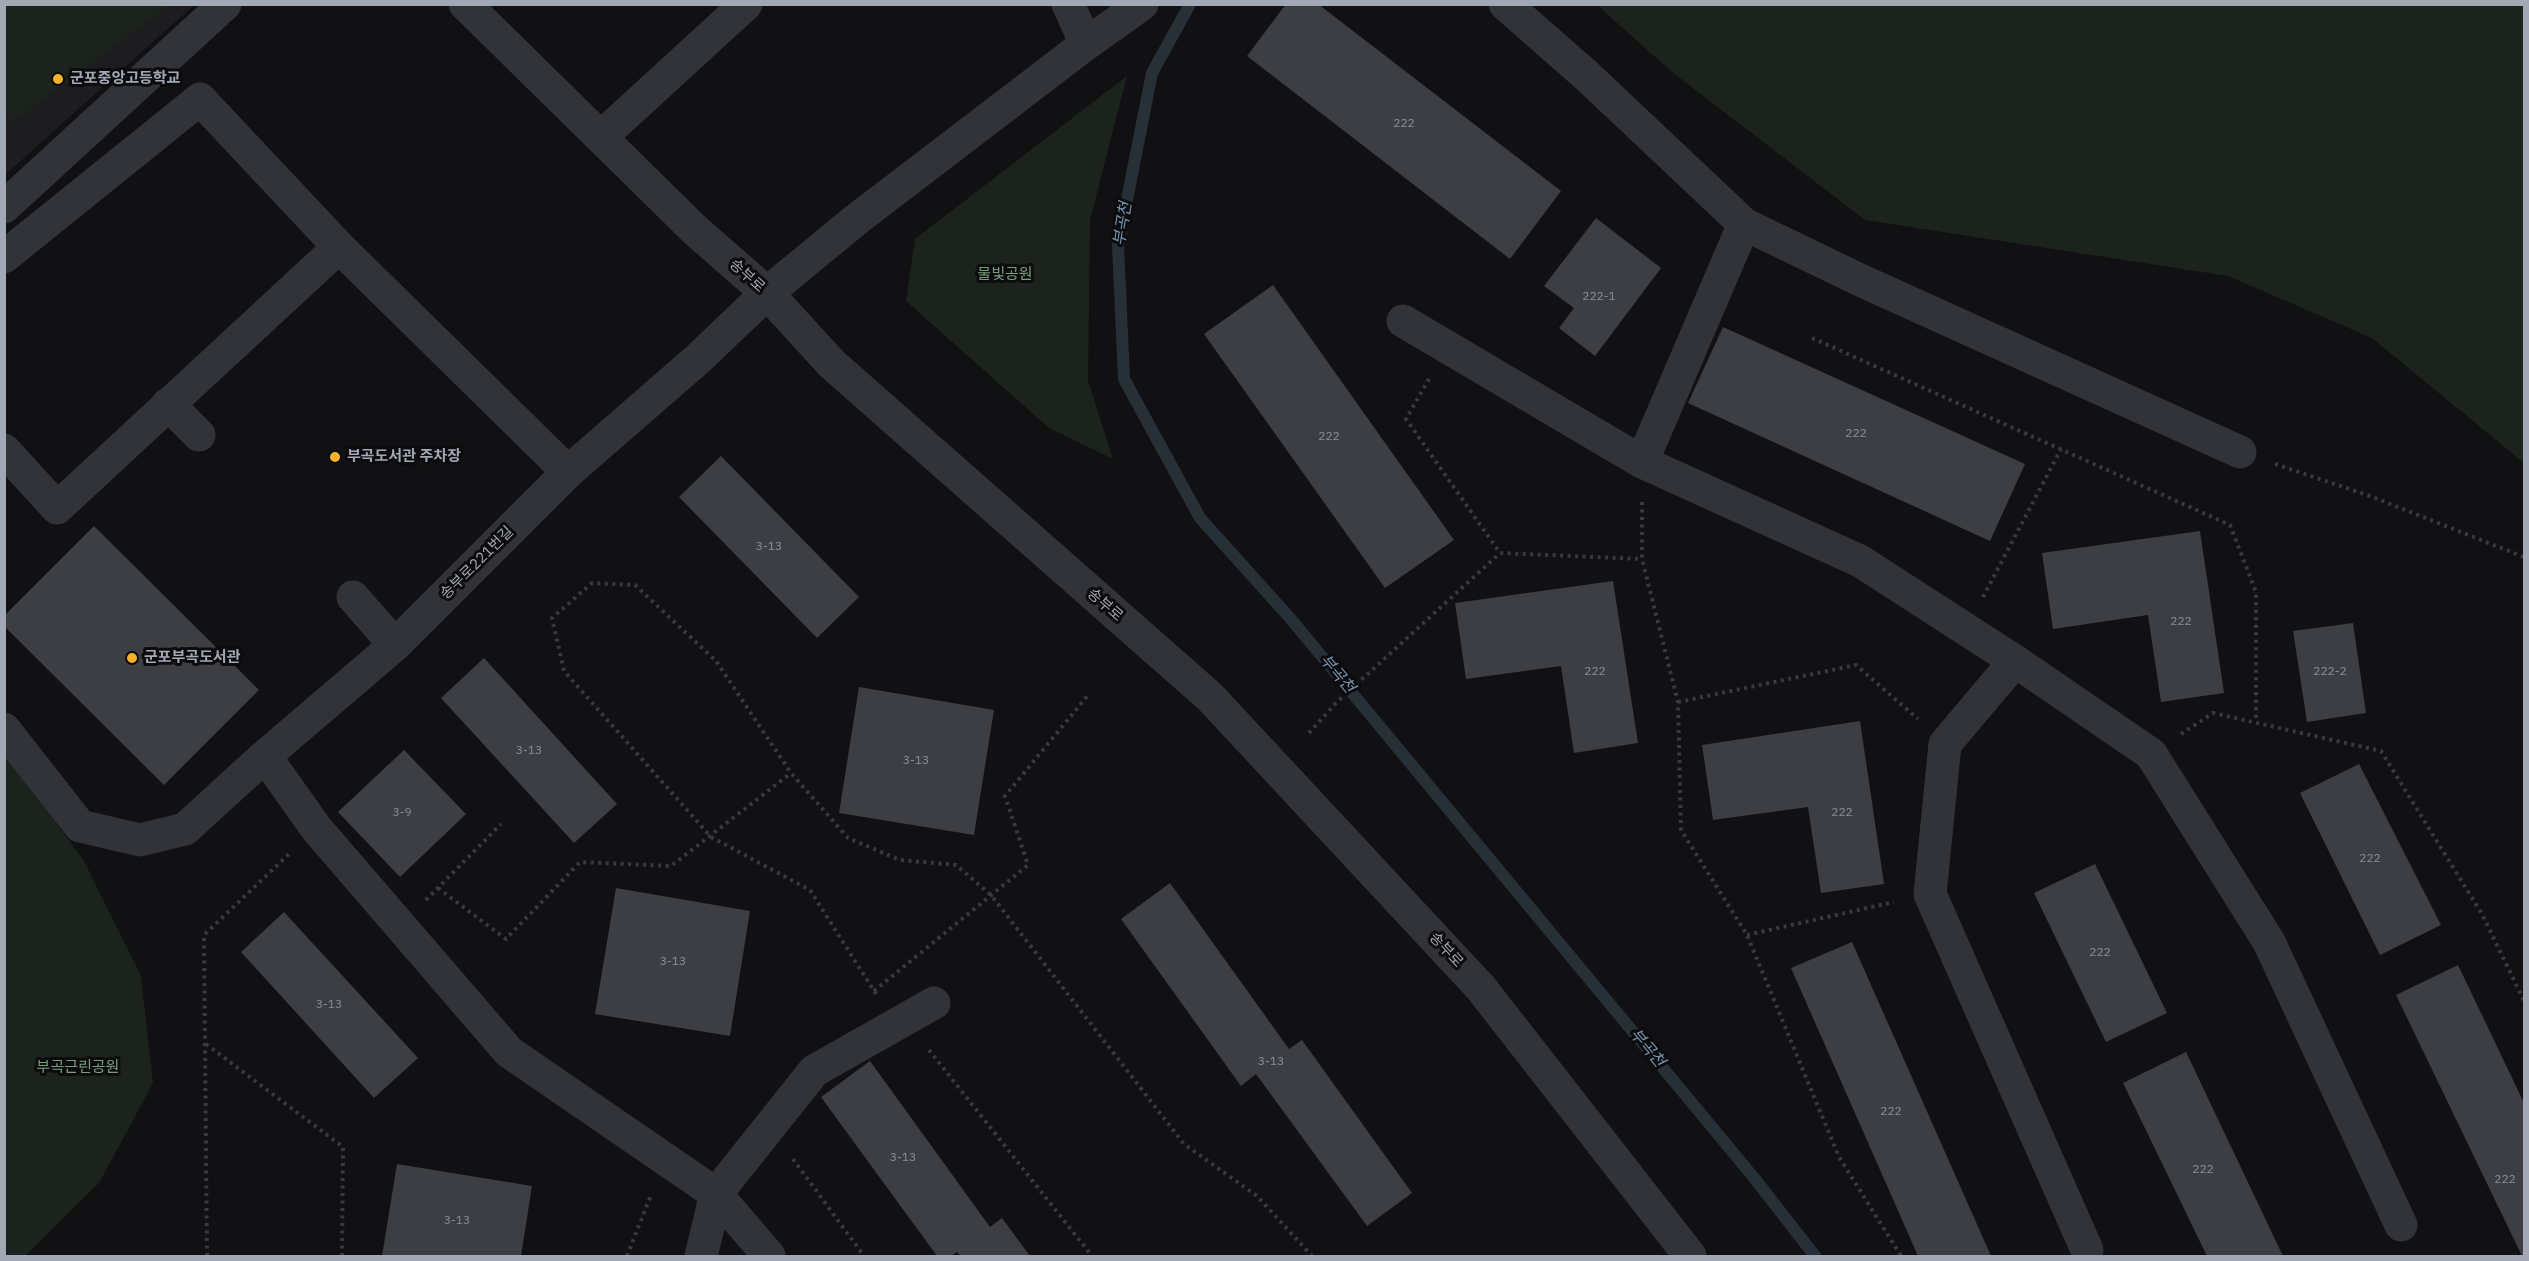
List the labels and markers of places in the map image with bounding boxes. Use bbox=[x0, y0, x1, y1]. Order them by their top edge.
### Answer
place label: 군포중앙고등학교 bbox=[70, 70, 180, 88]
marker: 군포중앙고등학교 bbox=[51, 72, 65, 86]
place label: 부곡도서관 주차장 bbox=[347, 448, 461, 466]
marker: 부곡도서관 주차장 bbox=[328, 450, 342, 464]
place label: 군포부곡도서관 bbox=[144, 649, 241, 667]
marker: 군포부곡도서관 bbox=[125, 651, 139, 665]

